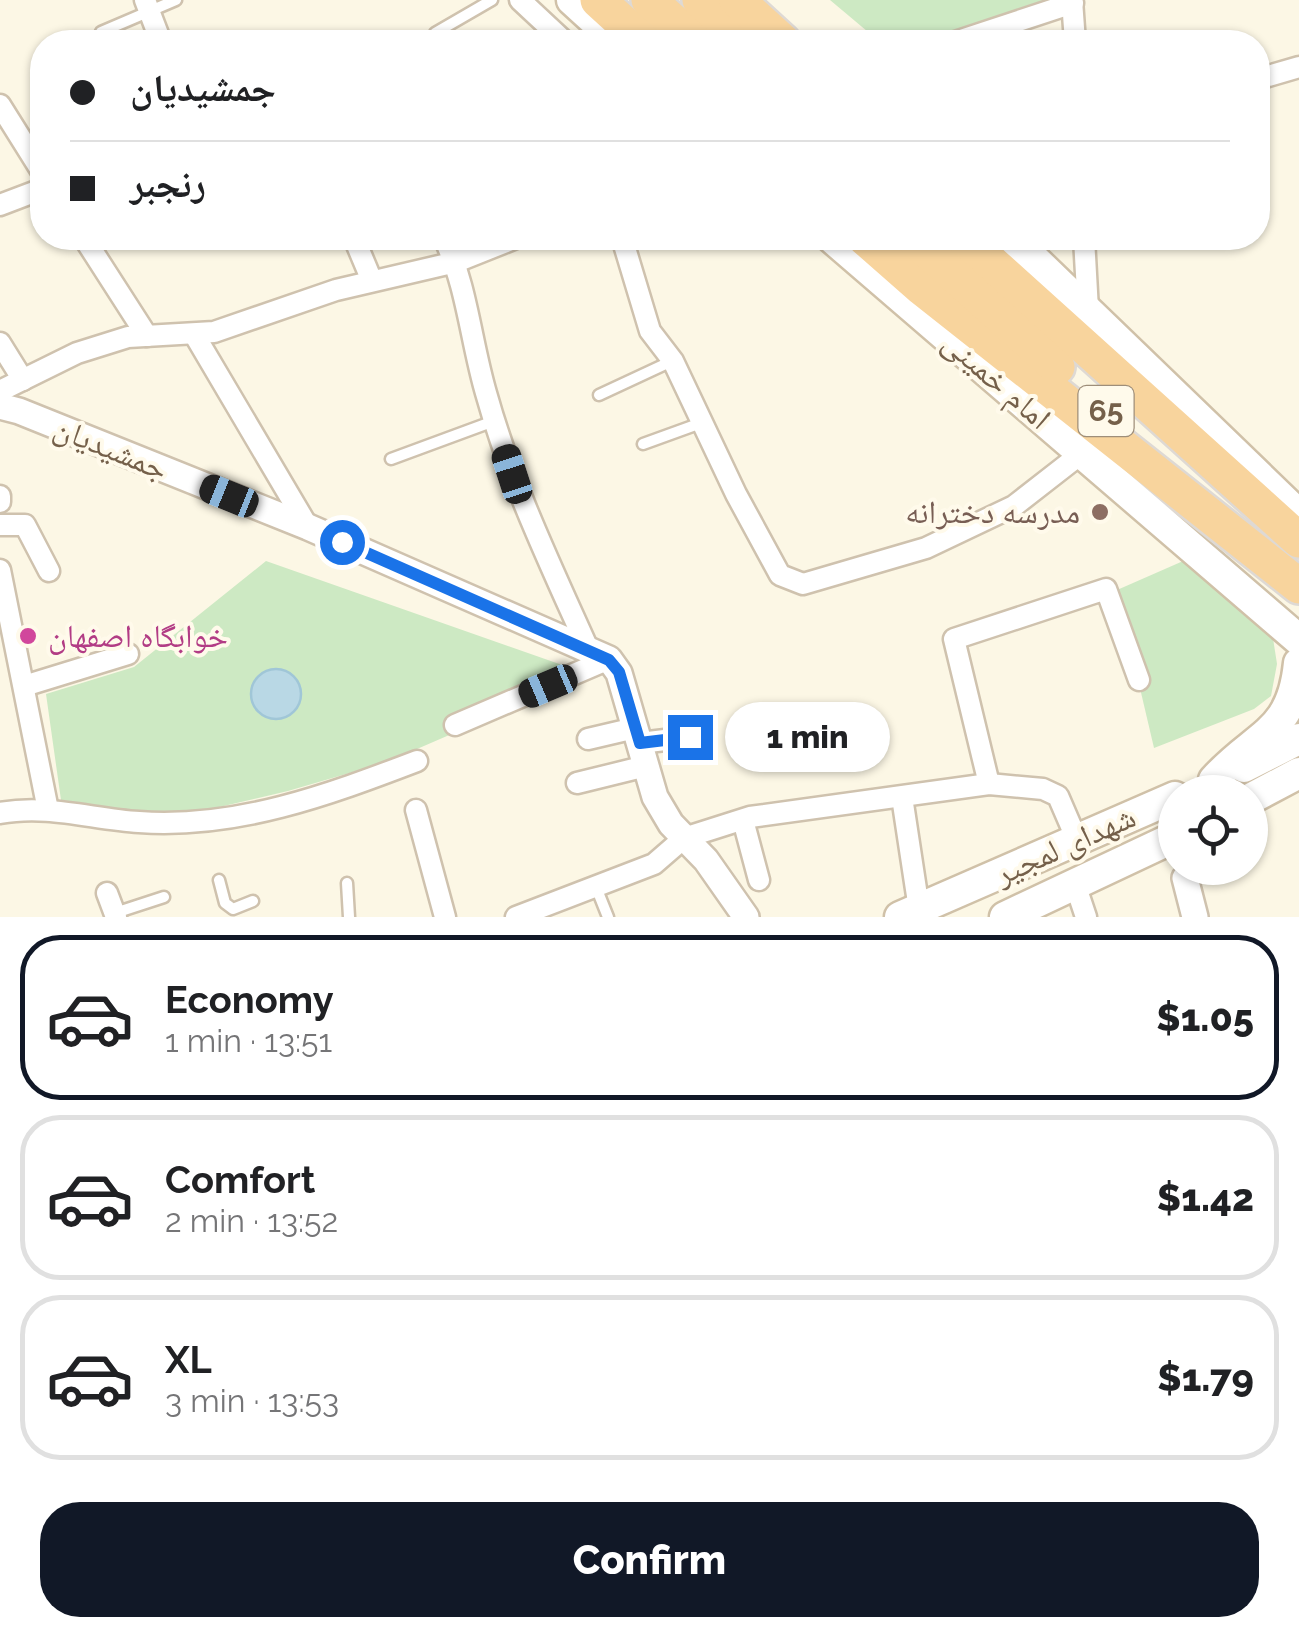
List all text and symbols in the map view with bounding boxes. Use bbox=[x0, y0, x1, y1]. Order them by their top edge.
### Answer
text: جمشیدیان bbox=[130, 65, 276, 110]
text: رنجبر bbox=[130, 161, 206, 206]
street label: امام خمینی bbox=[934, 323, 1059, 439]
road number: 65 bbox=[1078, 386, 1134, 436]
street label: جمشیدیان bbox=[49, 408, 173, 488]
car bbox=[488, 441, 536, 507]
car bbox=[196, 471, 262, 521]
place label: مدرسه دخترانه bbox=[905, 493, 1080, 530]
marker: مدرسه دخترانه bbox=[1089, 501, 1111, 523]
route start bbox=[320, 520, 365, 565]
place label: خوابگاه اصفهان bbox=[48, 617, 228, 655]
marker: خوابگاه اصفهان bbox=[17, 625, 39, 647]
car bbox=[515, 660, 581, 712]
callout: 1 min bbox=[725, 702, 890, 772]
route end bbox=[668, 715, 713, 760]
text: 1 min bbox=[766, 718, 849, 755]
map controls bbox=[1158, 775, 1268, 885]
button: locate bbox=[1158, 775, 1268, 885]
street label: شهدای لمجیر bbox=[988, 797, 1141, 893]
icon: car bbox=[45, 973, 135, 1063]
text: Economy bbox=[165, 977, 334, 1022]
text: $1.05 bbox=[1156, 995, 1254, 1040]
text: 1 min · 13:51 bbox=[165, 1022, 332, 1059]
icon: car bbox=[45, 1153, 135, 1243]
text: Comfort bbox=[165, 1157, 315, 1202]
text: $1.42 bbox=[1157, 1175, 1254, 1220]
text: 2 min · 13:52 bbox=[165, 1202, 338, 1239]
icon: car bbox=[45, 1333, 135, 1423]
text: XL bbox=[165, 1337, 212, 1382]
text: $1.79 bbox=[1157, 1355, 1254, 1400]
text: 3 min · 13:53 bbox=[165, 1382, 339, 1419]
button: Confirm bbox=[40, 1502, 1259, 1617]

